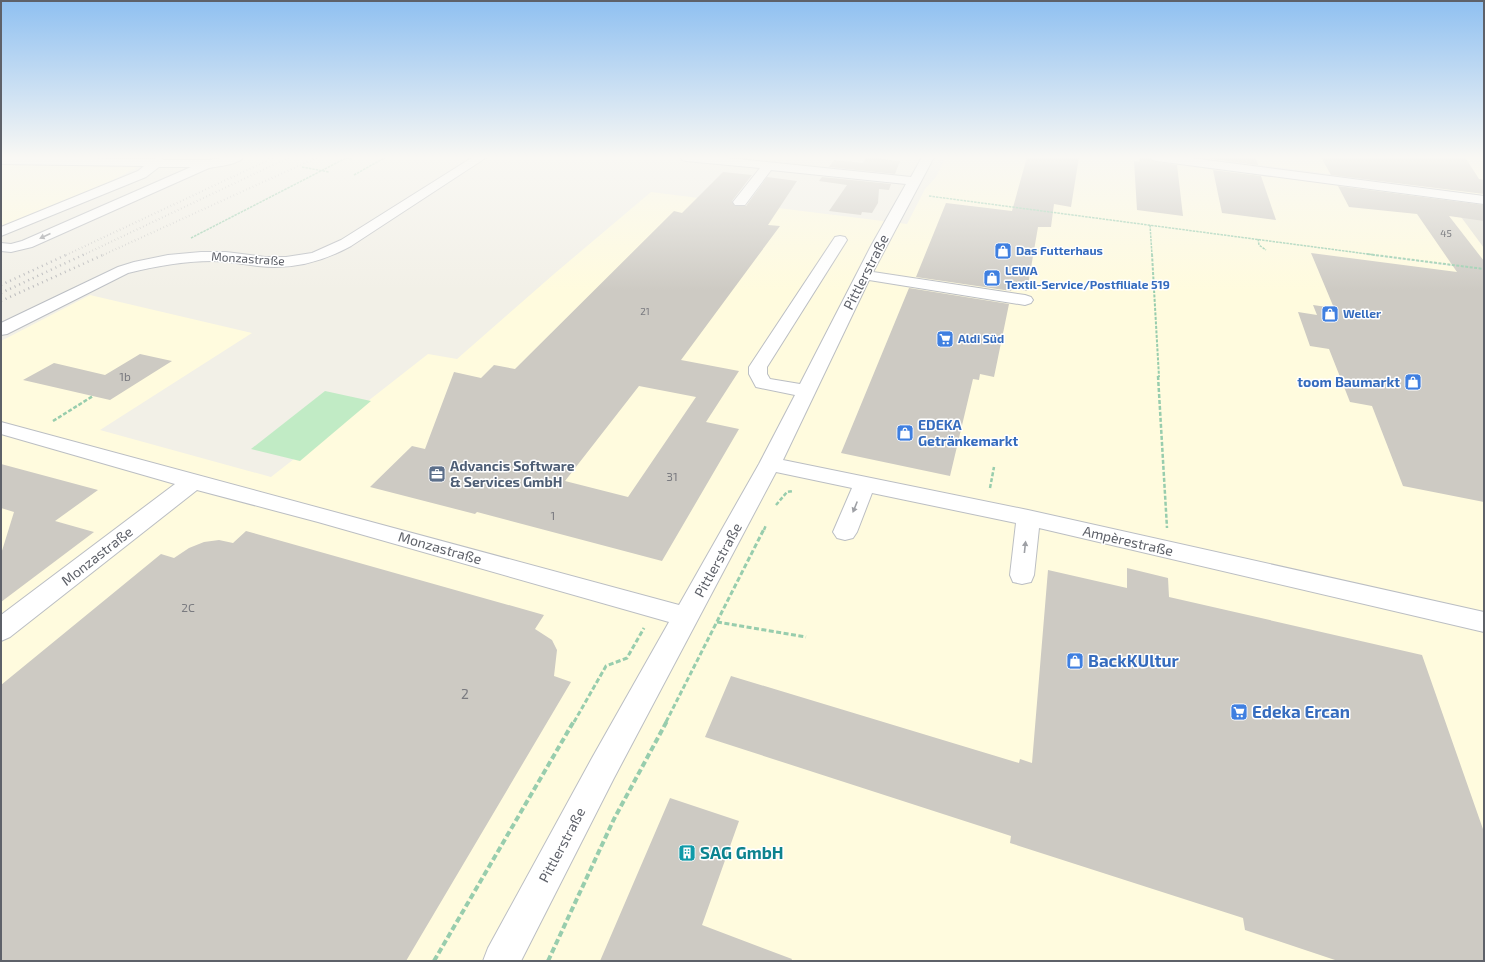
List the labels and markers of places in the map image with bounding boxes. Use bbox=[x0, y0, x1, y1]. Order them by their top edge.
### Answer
shop icon: Das Futterhaus bbox=[993, 241, 1013, 261]
place label: Das Futterhaus bbox=[1016, 243, 1103, 257]
place label: LEWA Textil-Service/Postfiliale 519 bbox=[1005, 263, 1170, 291]
shop icon: LEWA Textil-Service/Postfiliale 519 bbox=[982, 268, 1002, 288]
shop icon: Weller bbox=[1320, 304, 1340, 324]
place label: Weller bbox=[1343, 306, 1381, 320]
supermarket icon: Aldi Süd bbox=[935, 329, 955, 349]
place label: Aldi Süd bbox=[958, 331, 1004, 345]
shop icon: toom Baumarkt bbox=[1403, 372, 1423, 392]
place label: toom Baumarkt bbox=[1297, 373, 1400, 390]
place label: EDEKA Getränkemarkt bbox=[918, 416, 1019, 449]
shop icon: EDEKA Getränkemarkt bbox=[895, 423, 915, 443]
place label: Advancis Software & Services GmbH bbox=[450, 457, 575, 490]
office icon: Advancis Software & Services GmbH bbox=[427, 464, 447, 484]
place label: BackKUltur bbox=[1088, 650, 1180, 670]
shop icon: BackKUltur bbox=[1065, 651, 1085, 671]
place label: Edeka Ercan bbox=[1252, 701, 1350, 721]
supermarket icon: Edeka Ercan bbox=[1229, 702, 1249, 722]
place label: SAG GmbH bbox=[700, 842, 784, 862]
building icon: SAG GmbH bbox=[677, 843, 697, 863]

